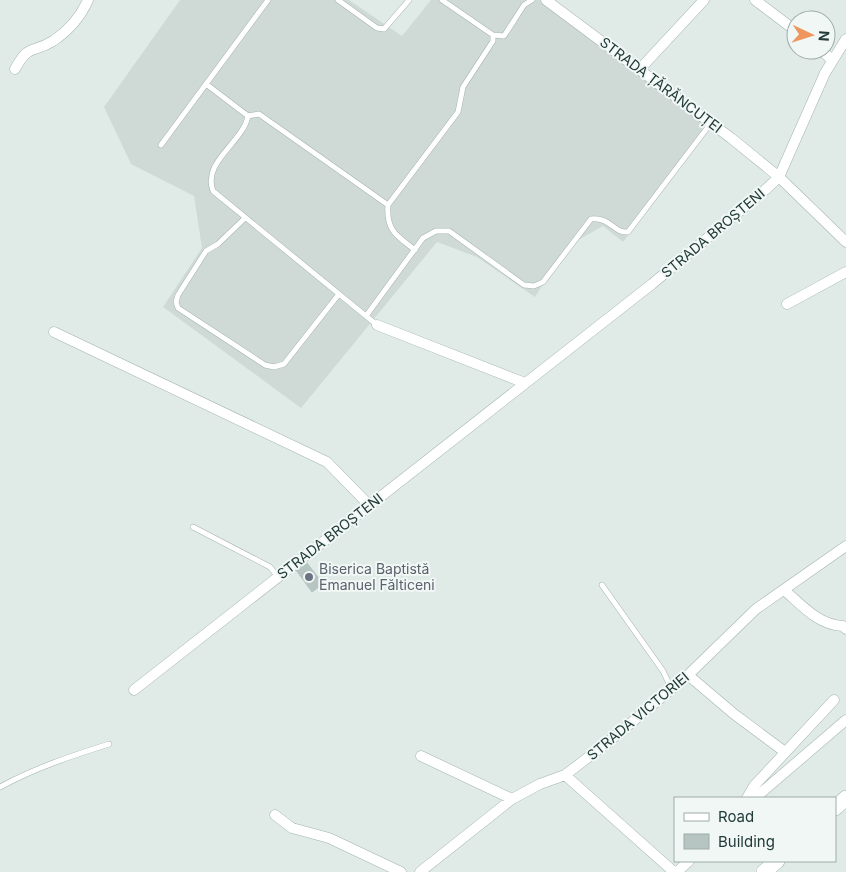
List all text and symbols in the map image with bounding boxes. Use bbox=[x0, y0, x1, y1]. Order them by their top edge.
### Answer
north arrow bbox=[786, 10, 836, 60]
text: N bbox=[816, 30, 833, 42]
street label: STRADA ȚĂRĂNCUȚEI bbox=[596, 32, 726, 137]
street label: STRADA BROȘTENI bbox=[658, 184, 768, 282]
street label: STRADA BROȘTENI bbox=[273, 489, 387, 583]
place label: Biserica Baptistă Emanuel Fălticeni bbox=[319, 560, 435, 593]
marker: Biserica Baptistă Emanuel Fălticeni bbox=[303, 571, 315, 583]
street label: STRADA VICTORIEI bbox=[583, 668, 692, 763]
legend bbox=[674, 797, 836, 862]
text: Road bbox=[718, 807, 754, 826]
text: Building bbox=[718, 832, 775, 851]

